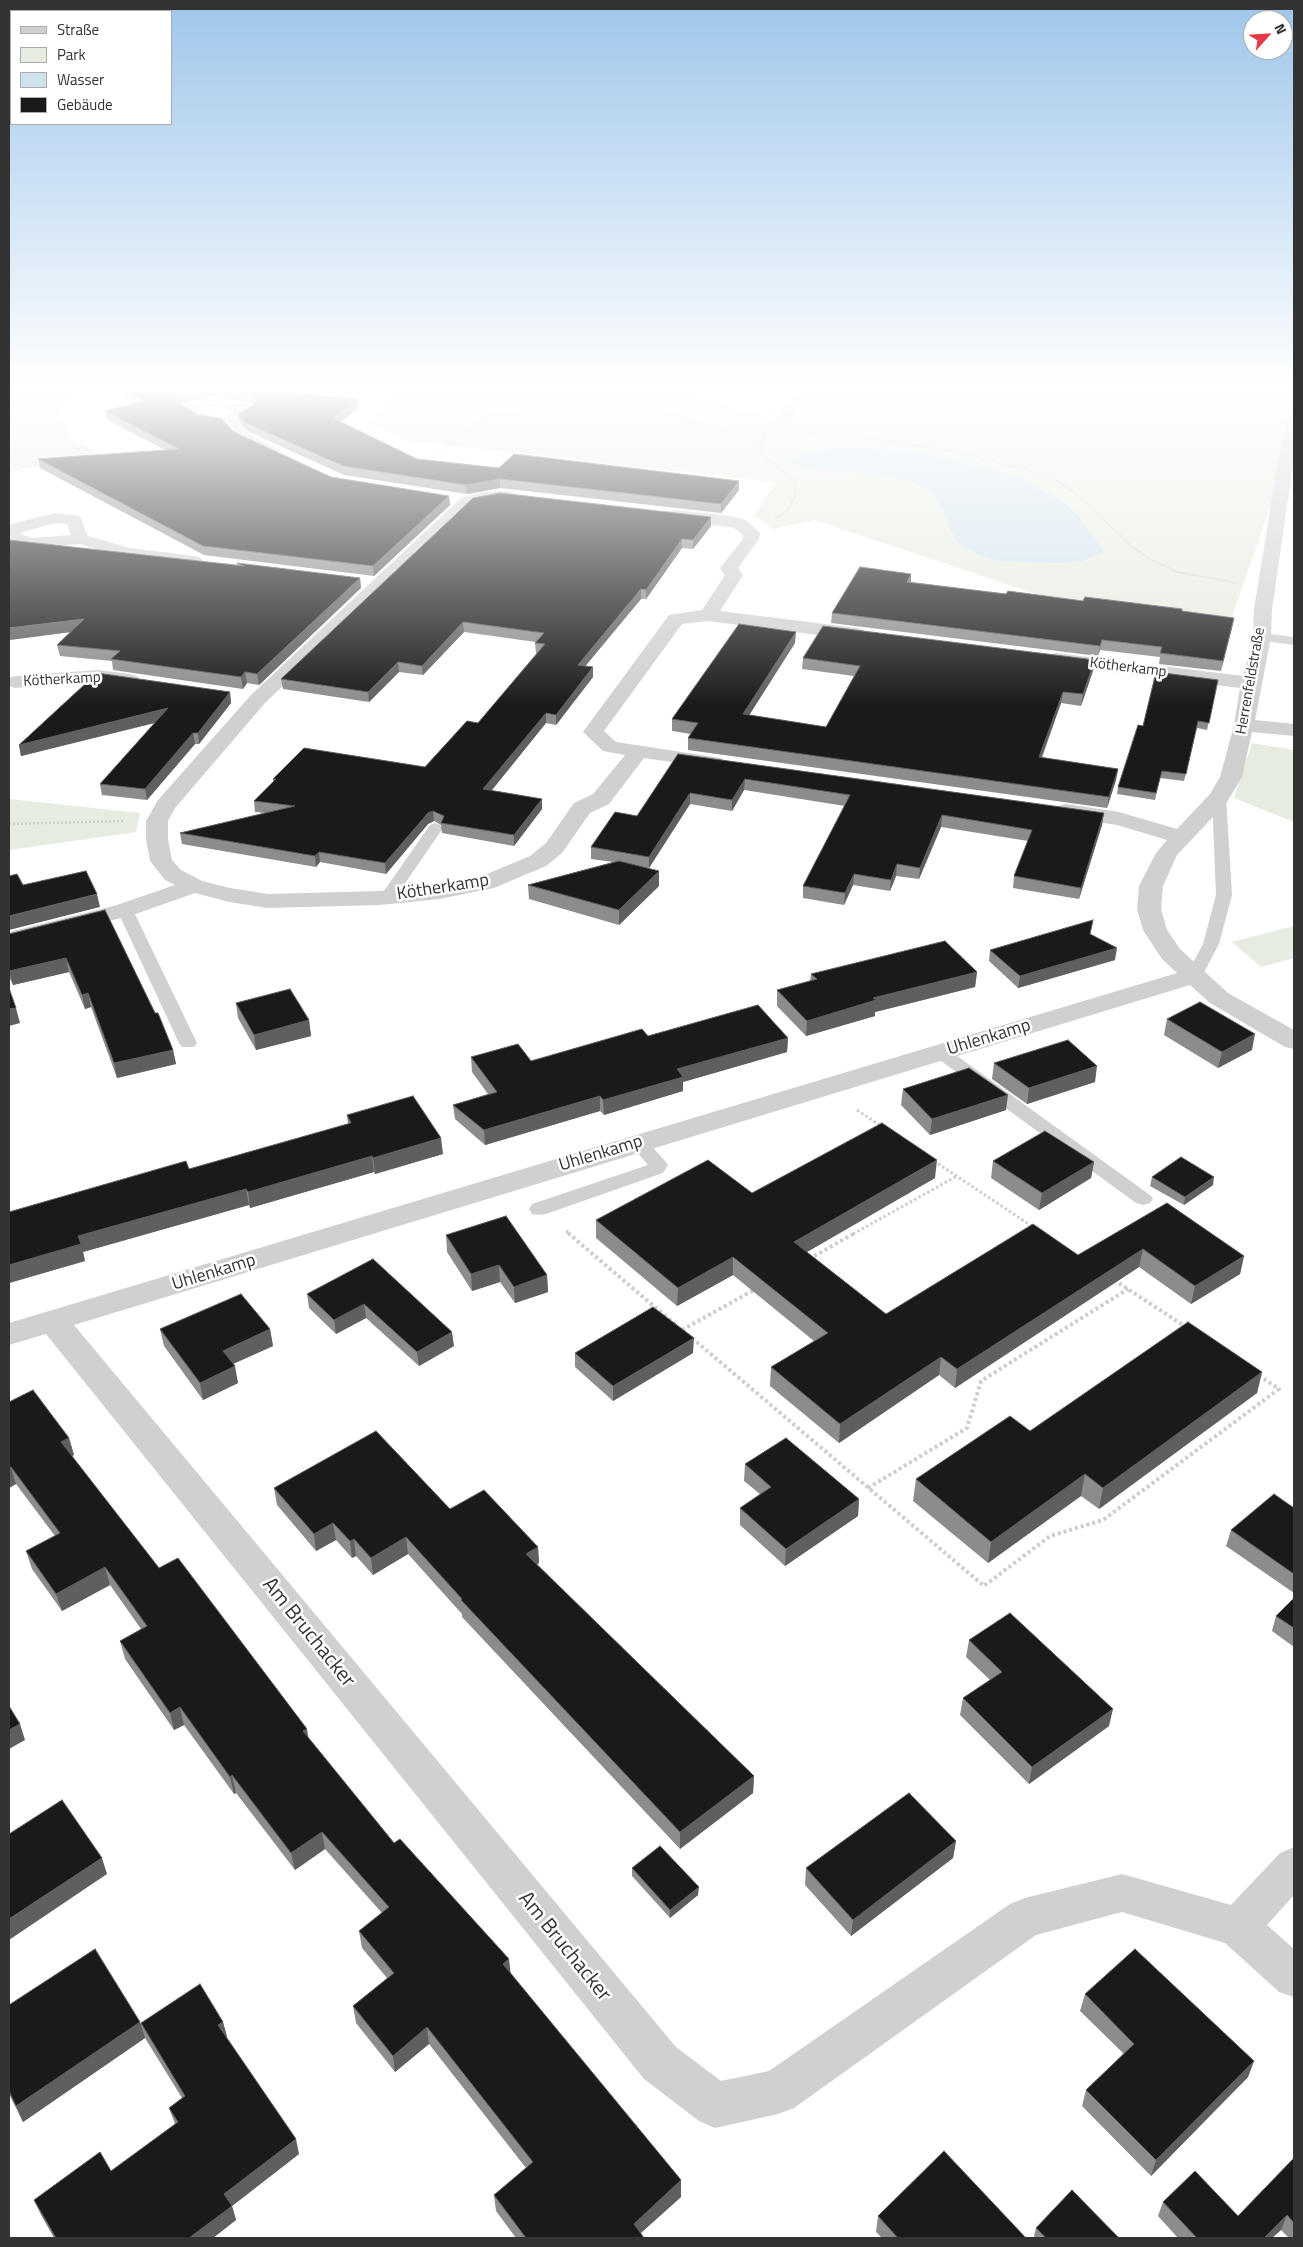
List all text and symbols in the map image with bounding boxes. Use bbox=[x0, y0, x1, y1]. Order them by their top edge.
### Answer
legend bbox=[10, 10, 172, 125]
north arrow bbox=[1243, 10, 1293, 60]
text: Straße bbox=[57, 18, 99, 41]
text: N bbox=[1269, 20, 1293, 38]
text: Park bbox=[57, 43, 86, 66]
text: Wasser bbox=[57, 68, 104, 91]
text: Gebäude bbox=[57, 93, 113, 116]
street label: Herrenfeldstraße bbox=[1233, 626, 1269, 736]
street label: Kötherkamp bbox=[1089, 654, 1167, 682]
street label: Kötherkamp bbox=[23, 669, 101, 691]
street label: Kötherkamp bbox=[395, 870, 491, 906]
street label: Uhlenkamp bbox=[945, 1015, 1033, 1061]
street label: Uhlenkamp bbox=[557, 1131, 645, 1177]
street label: Uhlenkamp bbox=[170, 1250, 258, 1296]
street label: Am Bruchacker bbox=[256, 1573, 360, 1693]
street label: Am Bruchacker bbox=[512, 1887, 616, 2007]

